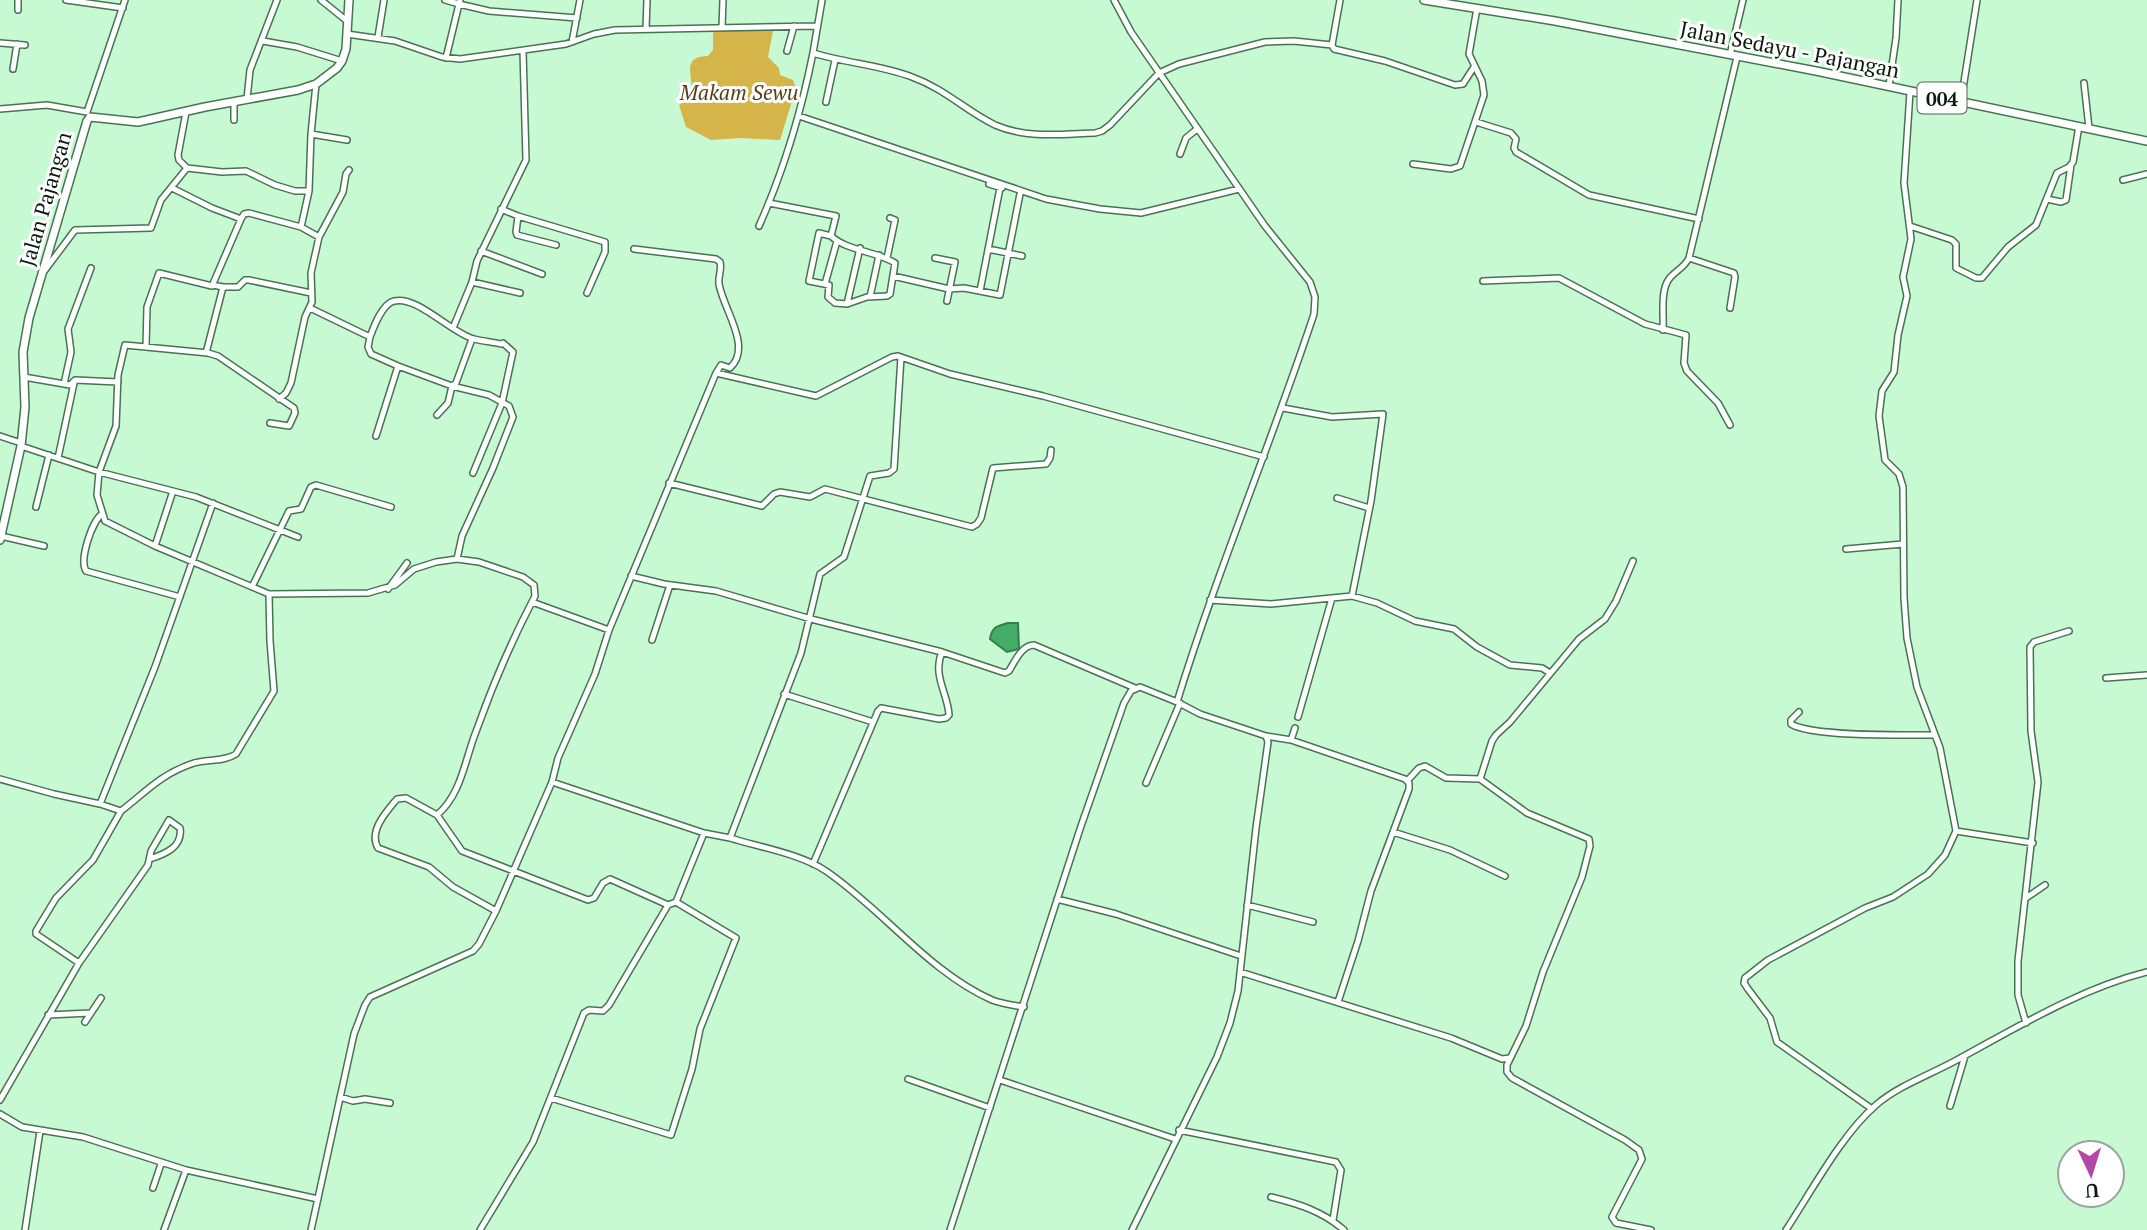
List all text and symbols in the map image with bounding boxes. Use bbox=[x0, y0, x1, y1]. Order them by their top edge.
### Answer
street label: Jalan Sedayu - Pajangan bbox=[1678, 14, 1903, 84]
park label: Makam Sewu bbox=[679, 78, 798, 106]
road number: 004 bbox=[1918, 82, 1966, 114]
street label: Jalan Pajangan bbox=[12, 128, 78, 269]
north arrow bbox=[2056, 1139, 2126, 1209]
text: U bbox=[2084, 1179, 2100, 1204]

